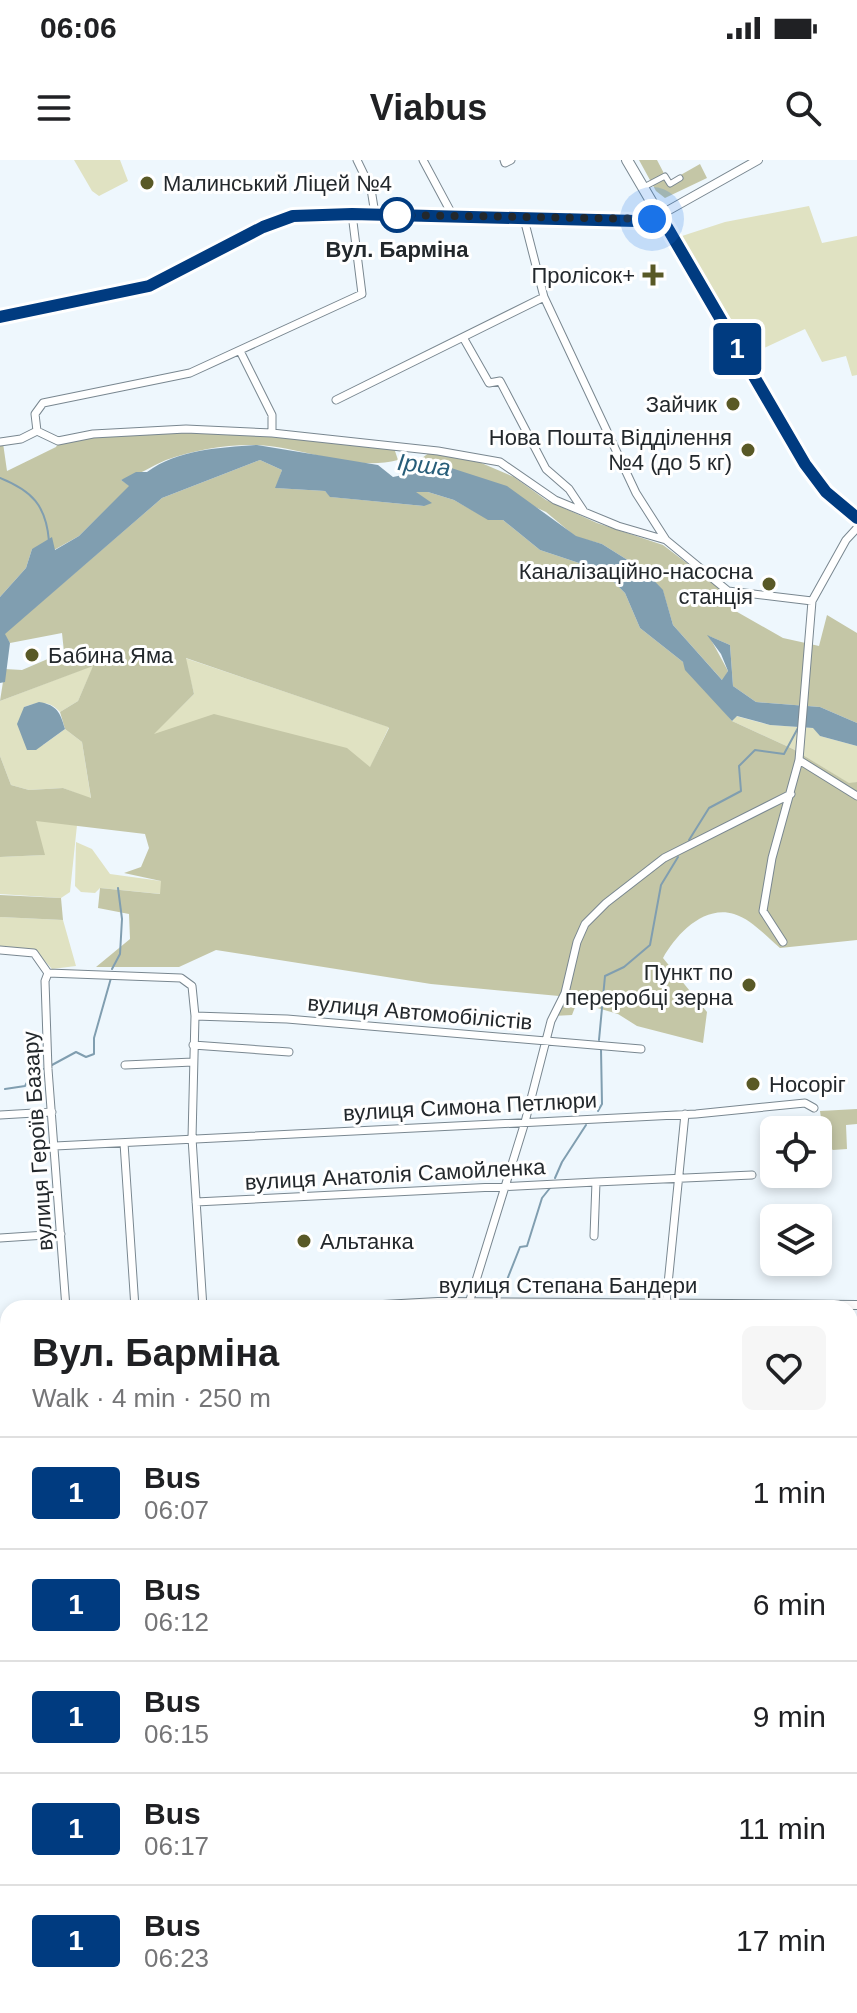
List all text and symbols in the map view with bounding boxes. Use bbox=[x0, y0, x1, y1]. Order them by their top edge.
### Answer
text: 06:06 bbox=[40, 11, 117, 44]
icon: menu bbox=[32, 86, 76, 130]
icon: search bbox=[781, 86, 825, 130]
text: Viabus bbox=[370, 87, 487, 128]
place label: Малинський Ліцей №4 bbox=[163, 171, 392, 196]
marker: Малинський Ліцей №4 bbox=[138, 174, 156, 192]
marker: Вул. Барміна bbox=[380, 198, 414, 232]
your location bbox=[632, 199, 672, 239]
place label: Вул. Барміна bbox=[325, 237, 469, 262]
place label: Пролісок+ bbox=[532, 263, 635, 288]
marker: Пролісок+ bbox=[642, 264, 664, 286]
line badge: 1 bbox=[711, 323, 763, 375]
text: 1 bbox=[729, 333, 745, 364]
place label: Зайчик bbox=[646, 392, 717, 417]
marker: Зайчик bbox=[724, 395, 742, 413]
place label: Нова Пошта Відділення №4 (до 5 кг) bbox=[489, 425, 732, 475]
marker: Нова Пошта Відділення №4 (до 5 кг) bbox=[739, 441, 757, 459]
water label: Ірша bbox=[396, 448, 452, 481]
place label: Каналізаційно-насосна станція bbox=[519, 559, 754, 609]
marker: Каналізаційно-насосна станція bbox=[760, 575, 778, 593]
place label: Бабина Яма bbox=[48, 643, 174, 668]
marker: Бабина Яма bbox=[23, 646, 41, 664]
place label: Пункт по переробці зерна bbox=[565, 960, 734, 1010]
marker: Пункт по переробці зерна bbox=[740, 976, 758, 994]
street label: вулиця Автомобілістів bbox=[306, 990, 533, 1035]
street label: вулиця Героїв Базару bbox=[17, 1030, 58, 1252]
place label: Носоріг bbox=[769, 1072, 846, 1097]
marker: Носоріг bbox=[744, 1075, 762, 1093]
street label: вулиця Симона Петлюри bbox=[342, 1087, 598, 1126]
map controls bbox=[760, 1116, 832, 1276]
button: locate bbox=[760, 1116, 832, 1188]
street label: вулиця Анатолія Самойленка bbox=[244, 1154, 547, 1195]
button: layers bbox=[760, 1204, 832, 1276]
place label: Альтанка bbox=[320, 1229, 415, 1254]
marker: Альтанка bbox=[295, 1232, 313, 1250]
street label: вулиця Степана Бандери bbox=[439, 1273, 697, 1298]
button: heart bbox=[742, 1326, 826, 1410]
text: Вул. Барміна bbox=[32, 1332, 279, 1374]
text: Walk · 4 min · 250 m bbox=[32, 1383, 271, 1413]
text: Bus bbox=[144, 1461, 201, 1494]
text: 1 min bbox=[753, 1476, 826, 1509]
text: 1 bbox=[68, 1477, 84, 1508]
text: 06:07 bbox=[144, 1495, 209, 1525]
text: Bus bbox=[144, 1573, 201, 1606]
text: 6 min bbox=[753, 1588, 826, 1621]
text: 1 bbox=[68, 1589, 84, 1620]
text: 06:12 bbox=[144, 1607, 209, 1637]
text: Bus bbox=[144, 1685, 201, 1718]
text: 9 min bbox=[753, 1700, 826, 1733]
text: 1 bbox=[68, 1701, 84, 1732]
text: 06:15 bbox=[144, 1719, 209, 1749]
text: Bus bbox=[144, 1797, 201, 1830]
text: 11 min bbox=[738, 1812, 826, 1845]
text: 1 bbox=[68, 1813, 84, 1844]
text: 06:17 bbox=[144, 1831, 209, 1861]
text: Bus bbox=[144, 1909, 201, 1942]
text: 17 min bbox=[736, 1924, 826, 1957]
text: 1 bbox=[68, 1925, 84, 1956]
text: 06:23 bbox=[144, 1943, 209, 1973]

